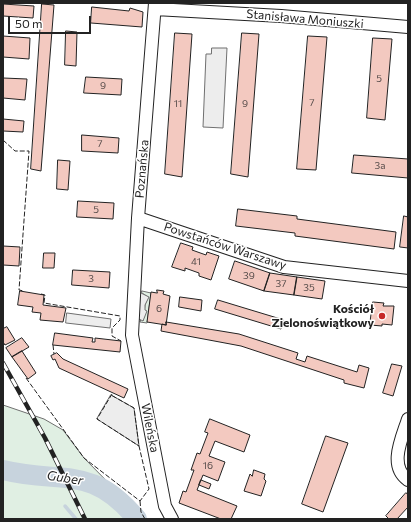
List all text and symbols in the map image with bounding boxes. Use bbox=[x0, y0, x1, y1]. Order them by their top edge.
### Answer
street label: Stanisława Moniuszki bbox=[246, 7, 364, 31]
scale bar bbox=[10, 8, 93, 34]
text: 50 m bbox=[15, 16, 43, 30]
house number: 5 bbox=[376, 73, 382, 85]
house number: 9 bbox=[100, 80, 106, 92]
house number: 7 bbox=[309, 97, 315, 109]
house number: 11 bbox=[174, 98, 182, 110]
house number: 9 bbox=[242, 98, 248, 110]
house number: 7 bbox=[97, 138, 103, 150]
street label: Poznańska bbox=[132, 139, 152, 199]
house number: 3a bbox=[375, 160, 385, 172]
house number: 5 bbox=[93, 204, 99, 216]
street label: Powstańców Warszawy bbox=[162, 219, 288, 273]
house number: 41 bbox=[191, 256, 201, 268]
house number: 39 bbox=[243, 270, 255, 282]
house number: 3 bbox=[88, 273, 94, 285]
house number: 37 bbox=[276, 278, 286, 290]
house number: 35 bbox=[303, 282, 315, 294]
place label: Kościół Zielonoświątkowy bbox=[271, 302, 374, 330]
house number: 6 bbox=[156, 303, 162, 315]
marker: Kościół Zielonoświątkowy bbox=[377, 311, 387, 321]
street label: Wileńska bbox=[138, 402, 162, 454]
house number: 16 bbox=[203, 460, 213, 472]
water label: Guber bbox=[46, 467, 84, 489]

